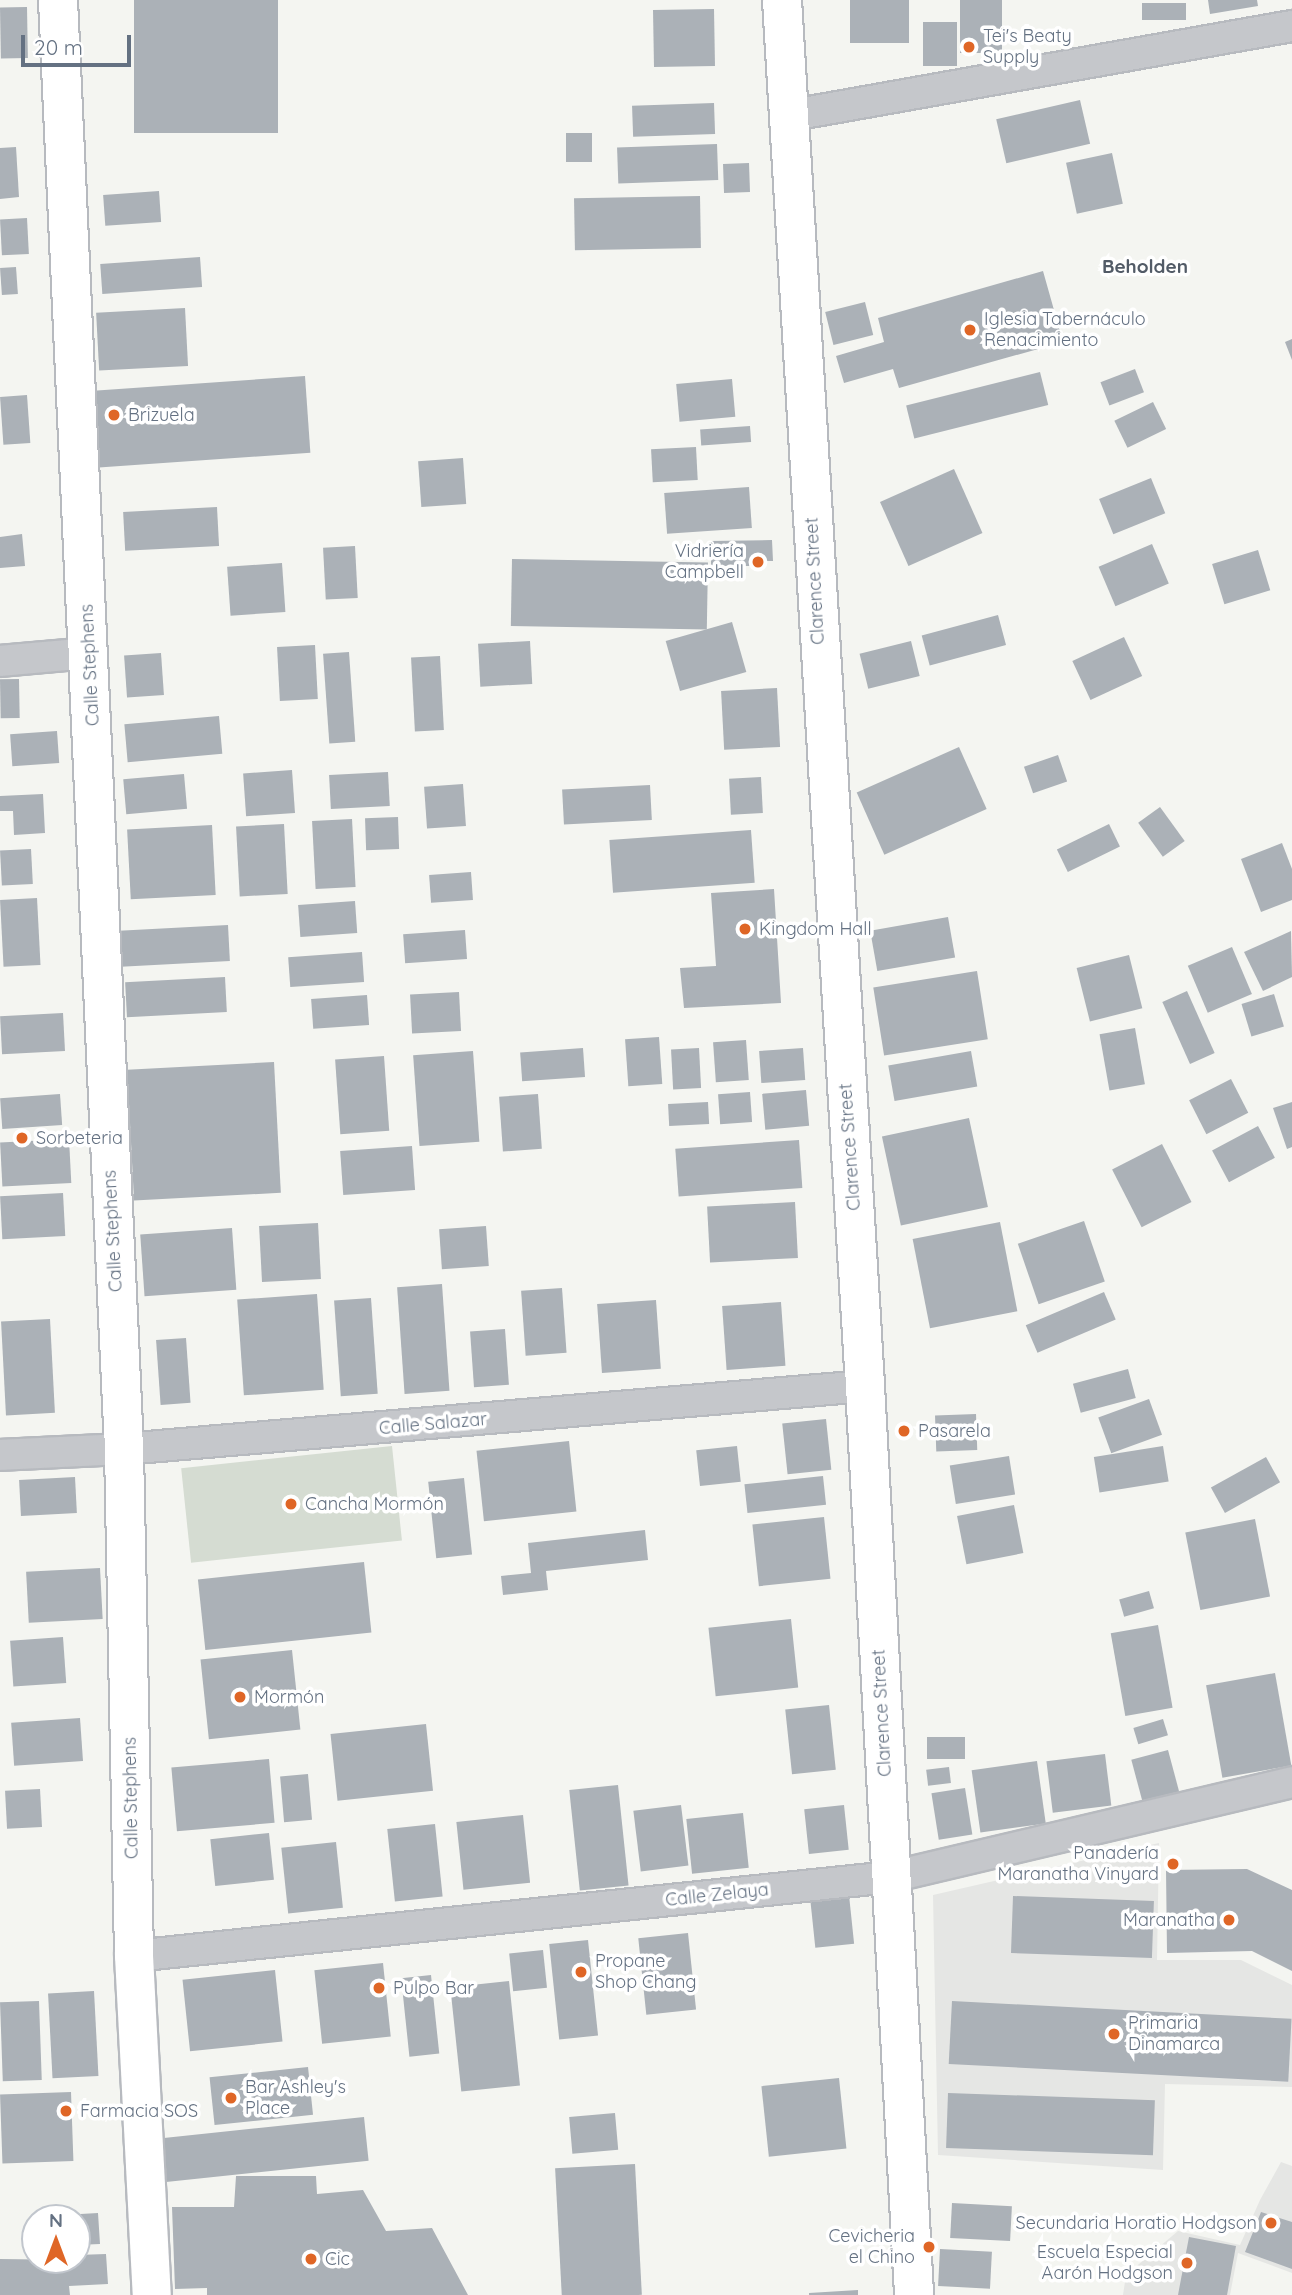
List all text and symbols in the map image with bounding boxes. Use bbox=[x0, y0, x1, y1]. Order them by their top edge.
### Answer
scale bar bbox=[24, 21, 135, 65]
place label: Tei's Beaty Supply bbox=[983, 26, 1072, 68]
text: 20 m bbox=[34, 34, 83, 60]
marker: Tei's Beaty Supply bbox=[961, 39, 977, 55]
district label: Beholden bbox=[1102, 256, 1188, 278]
place label: Iglesia Tabernáculo Renacimiento bbox=[984, 309, 1146, 352]
marker: Iglesia Tabernáculo Renacimiento bbox=[962, 322, 978, 338]
place label: Brizuela bbox=[128, 404, 195, 426]
marker: Brizuela bbox=[106, 407, 122, 423]
street label: Clarence Street bbox=[801, 517, 829, 645]
place label: Vidriería Campbell bbox=[665, 541, 744, 584]
marker: Vidriería Campbell bbox=[750, 554, 766, 570]
street label: Calle Stephens bbox=[76, 603, 104, 727]
place label: Kingdom Hall bbox=[759, 918, 872, 940]
marker: Kingdom Hall bbox=[737, 921, 753, 937]
street label: Clarence Street bbox=[835, 1083, 865, 1211]
place label: Sorbeteria bbox=[36, 1127, 123, 1149]
marker: Sorbeteria bbox=[14, 1130, 30, 1146]
street label: Calle Stephens bbox=[99, 1169, 127, 1293]
street label: Calle Salazar bbox=[378, 1409, 488, 1439]
place label: Pasarela bbox=[918, 1420, 991, 1442]
marker: Pasarela bbox=[896, 1423, 912, 1439]
place label: Cancha Mormón bbox=[305, 1493, 444, 1515]
marker: Cancha Mormón bbox=[283, 1496, 299, 1512]
street label: Clarence Street bbox=[868, 1649, 896, 1777]
place label: Mormón bbox=[254, 1686, 324, 1708]
marker: Mormón bbox=[232, 1689, 248, 1705]
street label: Calle Stephens bbox=[119, 1737, 143, 1859]
place label: Panadería Maranatha Vinyard bbox=[997, 1843, 1159, 1885]
marker: Panadería Maranatha Vinyard bbox=[1165, 1856, 1181, 1872]
street label: Calle Zelaya bbox=[664, 1879, 770, 1911]
place label: Maranatha bbox=[1123, 1909, 1215, 1931]
marker: Maranatha bbox=[1221, 1912, 1237, 1928]
place label: Propane Shop Chang bbox=[595, 1951, 697, 1994]
marker: Propane Shop Chang bbox=[573, 1964, 589, 1980]
place label: Pulpo Bar bbox=[393, 1977, 474, 1999]
marker: Pulpo Bar bbox=[371, 1980, 387, 1996]
place label: Primaria Dinamarca bbox=[1128, 2013, 1220, 2056]
marker: Primaria Dinamarca bbox=[1106, 2026, 1122, 2042]
place label: Bar Ashley's Place bbox=[245, 2077, 346, 2120]
marker: Bar Ashley's Place bbox=[223, 2090, 239, 2106]
place label: Farmacia SOS bbox=[80, 2100, 198, 2122]
marker: Farmacia SOS bbox=[58, 2103, 74, 2119]
north arrow bbox=[21, 2204, 91, 2274]
text: N bbox=[49, 2208, 63, 2232]
place label: Secundaria Horatio Hodgson bbox=[1016, 2212, 1257, 2234]
marker: Secundaria Horatio Hodgson bbox=[1263, 2215, 1279, 2231]
place label: Cevicheria el Chino bbox=[828, 2226, 915, 2268]
marker: Cevicheria el Chino bbox=[921, 2239, 937, 2255]
place label: Escuela Especial Aarón Hodgson bbox=[1037, 2242, 1173, 2284]
place label: Cic bbox=[325, 2248, 350, 2270]
marker: Cic bbox=[303, 2251, 319, 2267]
marker: Escuela Especial Aarón Hodgson bbox=[1179, 2255, 1195, 2271]

